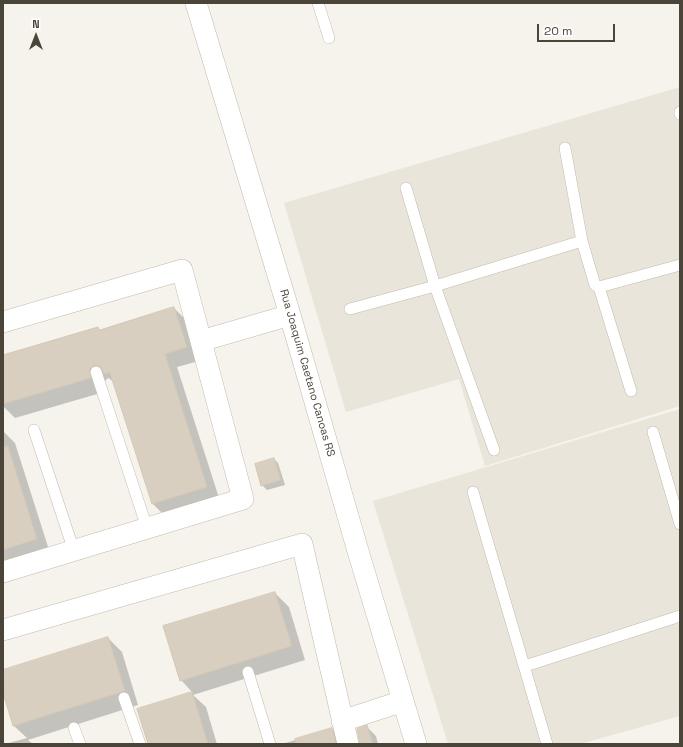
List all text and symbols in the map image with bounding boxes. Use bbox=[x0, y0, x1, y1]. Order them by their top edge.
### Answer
north arrow bbox=[16, 16, 56, 56]
scale bar bbox=[539, 16, 617, 42]
text: N bbox=[32, 17, 40, 31]
text: 20 m bbox=[544, 23, 572, 39]
street label: Rua Joaquim Caetano Canoas RS bbox=[277, 288, 337, 458]

